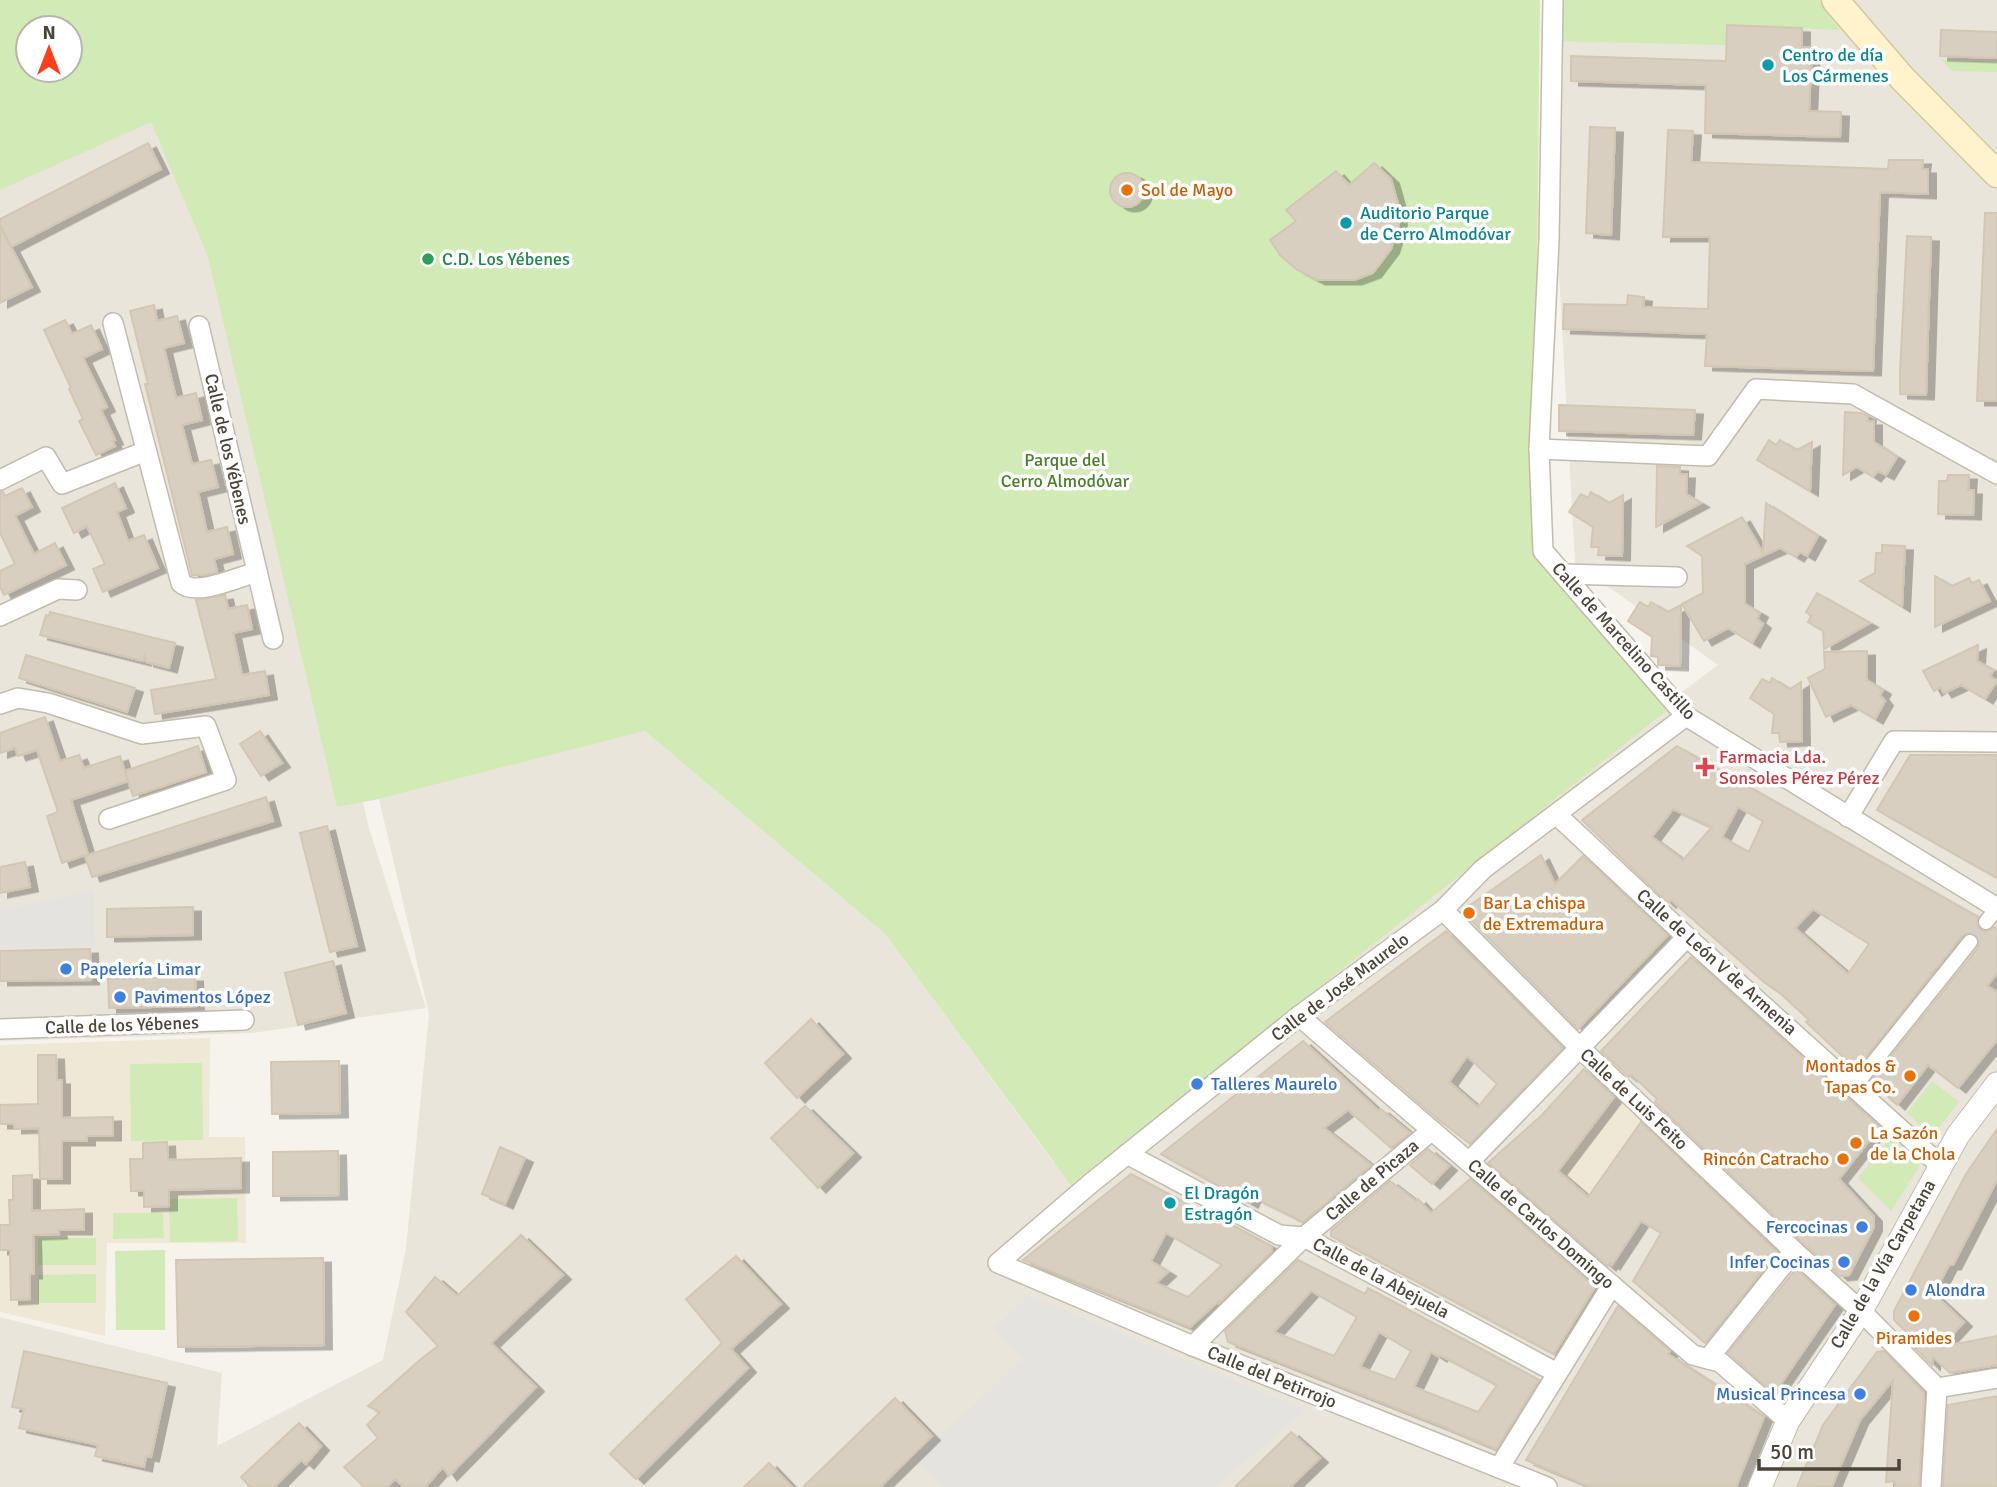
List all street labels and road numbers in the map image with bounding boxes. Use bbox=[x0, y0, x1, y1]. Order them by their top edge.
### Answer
street label: Calle de los Yébenes bbox=[200, 371, 256, 527]
street label: Calle de Marcelino Castillo bbox=[1547, 558, 1701, 724]
street label: Calle de León V de Armenia bbox=[1632, 884, 1802, 1040]
street label: Calle de José Maurelo bbox=[1267, 928, 1413, 1046]
street label: Calle de los Yébenes bbox=[45, 1011, 199, 1039]
street label: Calle de Luis Feito bbox=[1576, 1043, 1692, 1155]
street label: Calle de Picaza bbox=[1321, 1134, 1423, 1226]
street label: Calle de Carlos Domingo bbox=[1463, 1154, 1619, 1294]
street label: Calle de la Vía Carpetana bbox=[1826, 1176, 1940, 1352]
street label: Calle de la Abejuela bbox=[1309, 1233, 1453, 1323]
street label: Calle del Petirrojo bbox=[1204, 1341, 1340, 1413]

